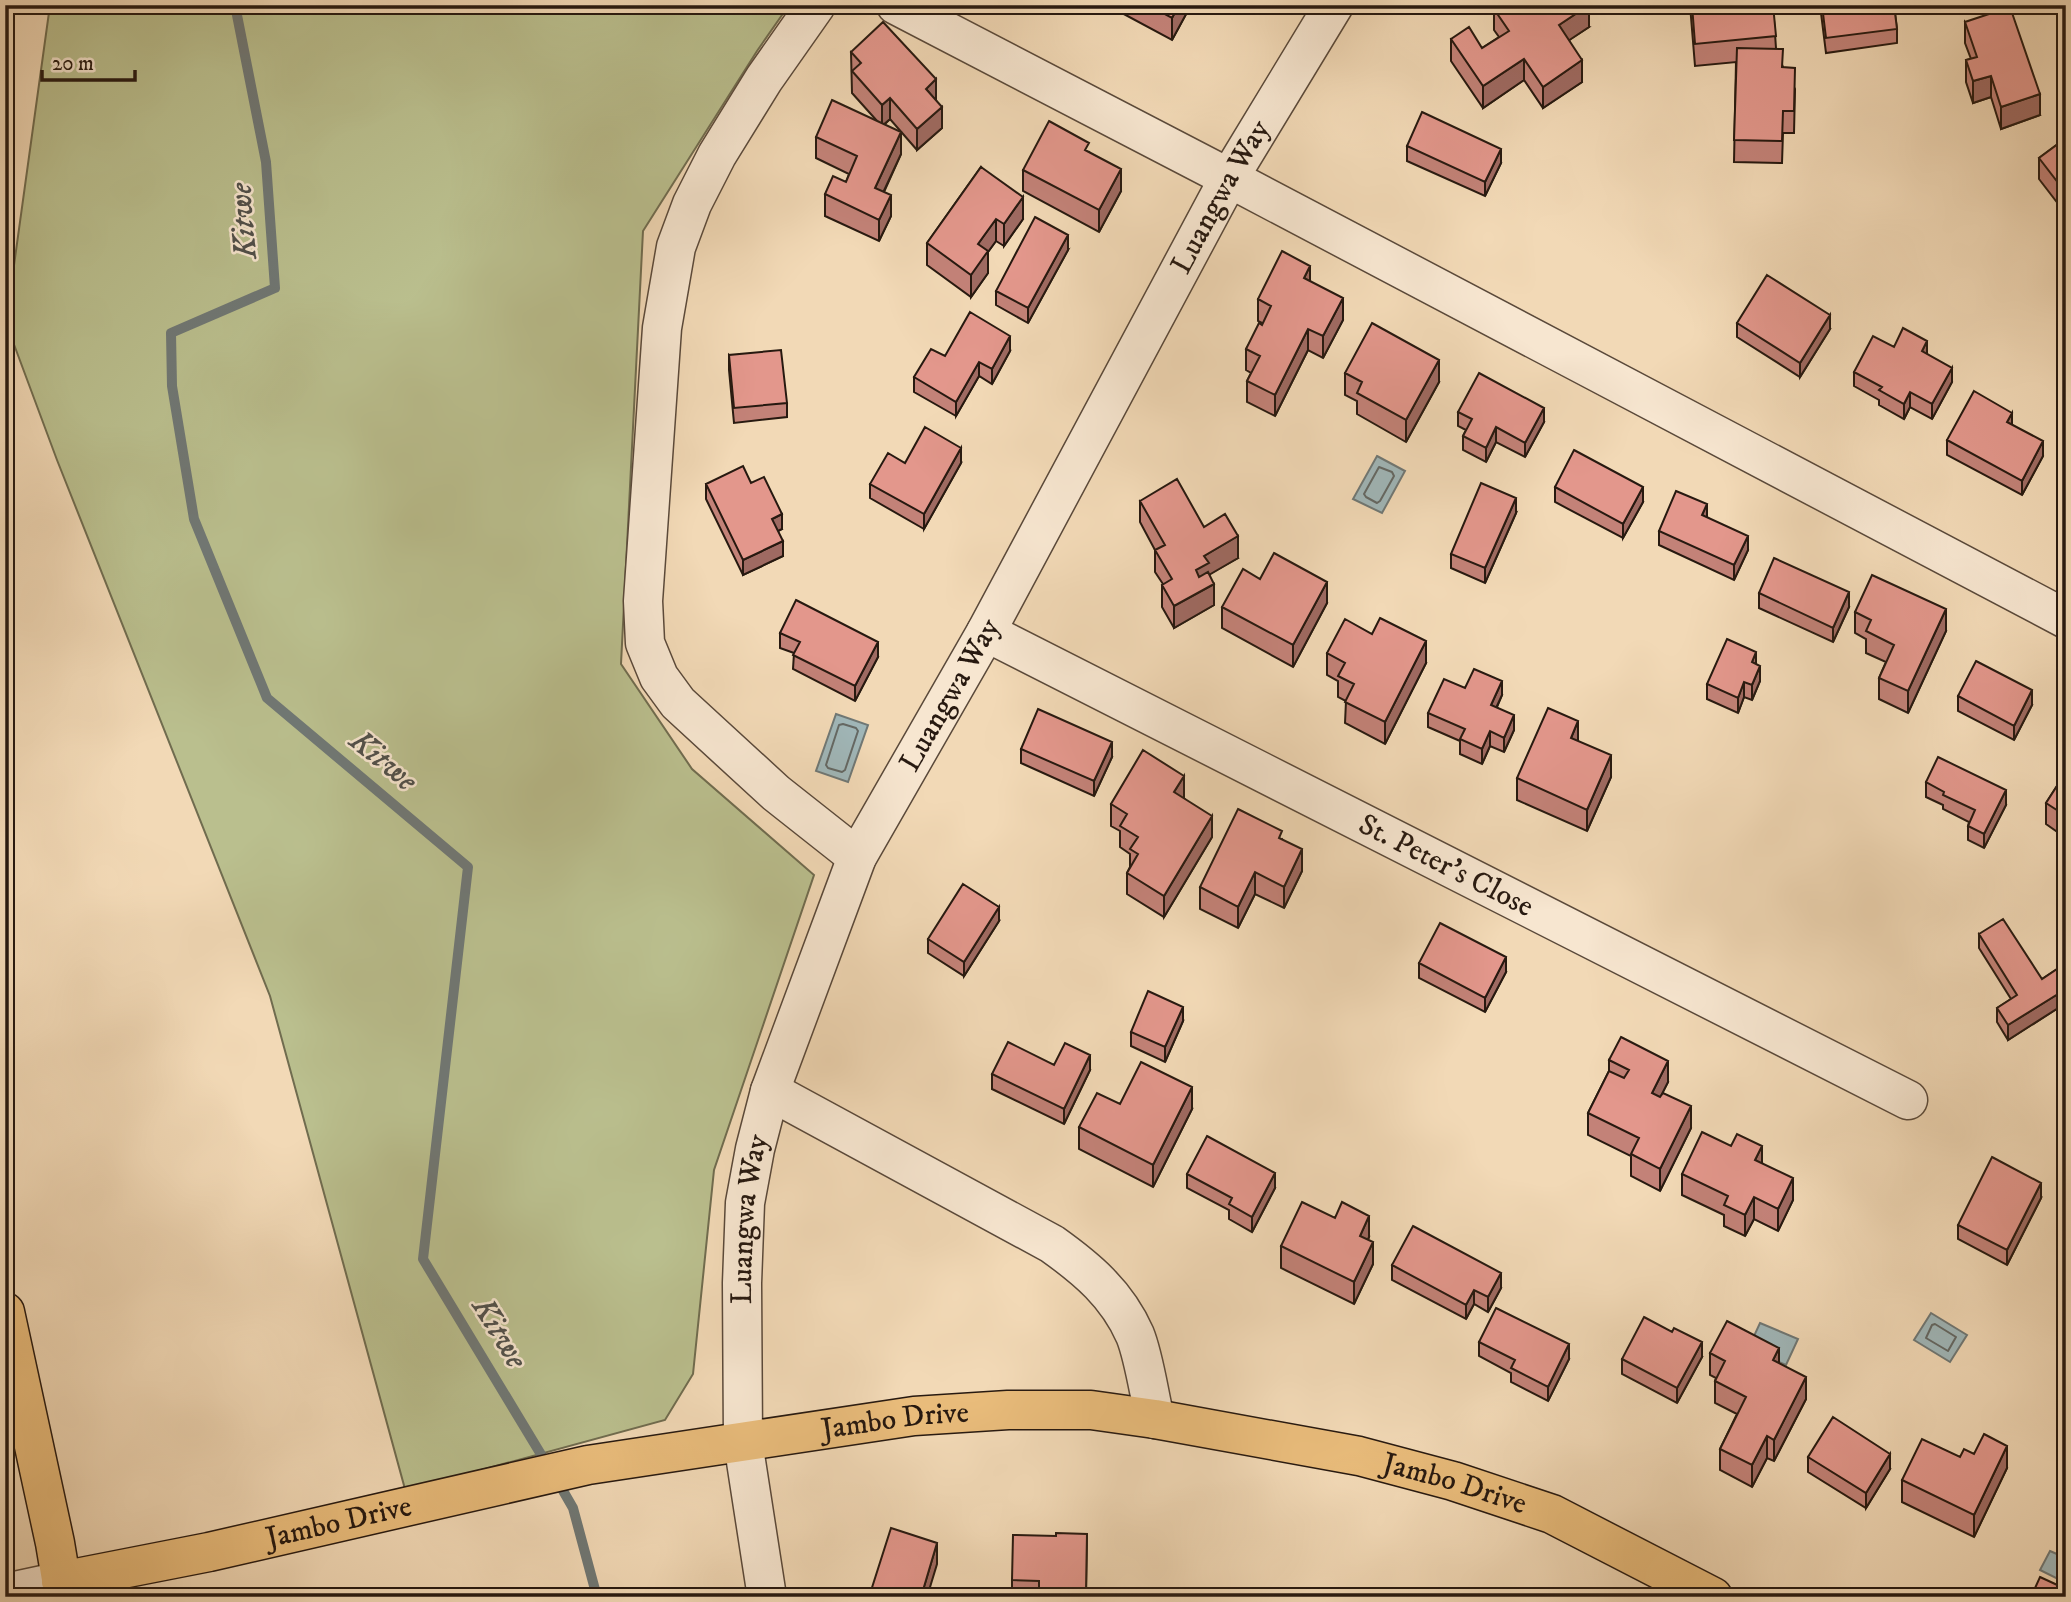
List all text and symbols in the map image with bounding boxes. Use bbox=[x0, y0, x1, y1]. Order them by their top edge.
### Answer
scale bar bbox=[42, 38, 135, 82]
text: 20 m bbox=[52, 51, 94, 77]
street label: Luangwa Way bbox=[1163, 112, 1279, 280]
water label: Kitwe bbox=[221, 180, 267, 261]
street label: Luangwa Way bbox=[891, 612, 1009, 778]
water label: Kitwe bbox=[340, 721, 426, 802]
street label: St. Peter's Close bbox=[1352, 806, 1540, 925]
street label: Luangwa Way bbox=[723, 1130, 777, 1304]
water label: Kitwe bbox=[462, 1289, 536, 1377]
street label: Jambo Drive bbox=[816, 1394, 970, 1449]
street label: Jambo Drive bbox=[1376, 1444, 1531, 1523]
street label: Jambo Drive bbox=[259, 1488, 415, 1558]

